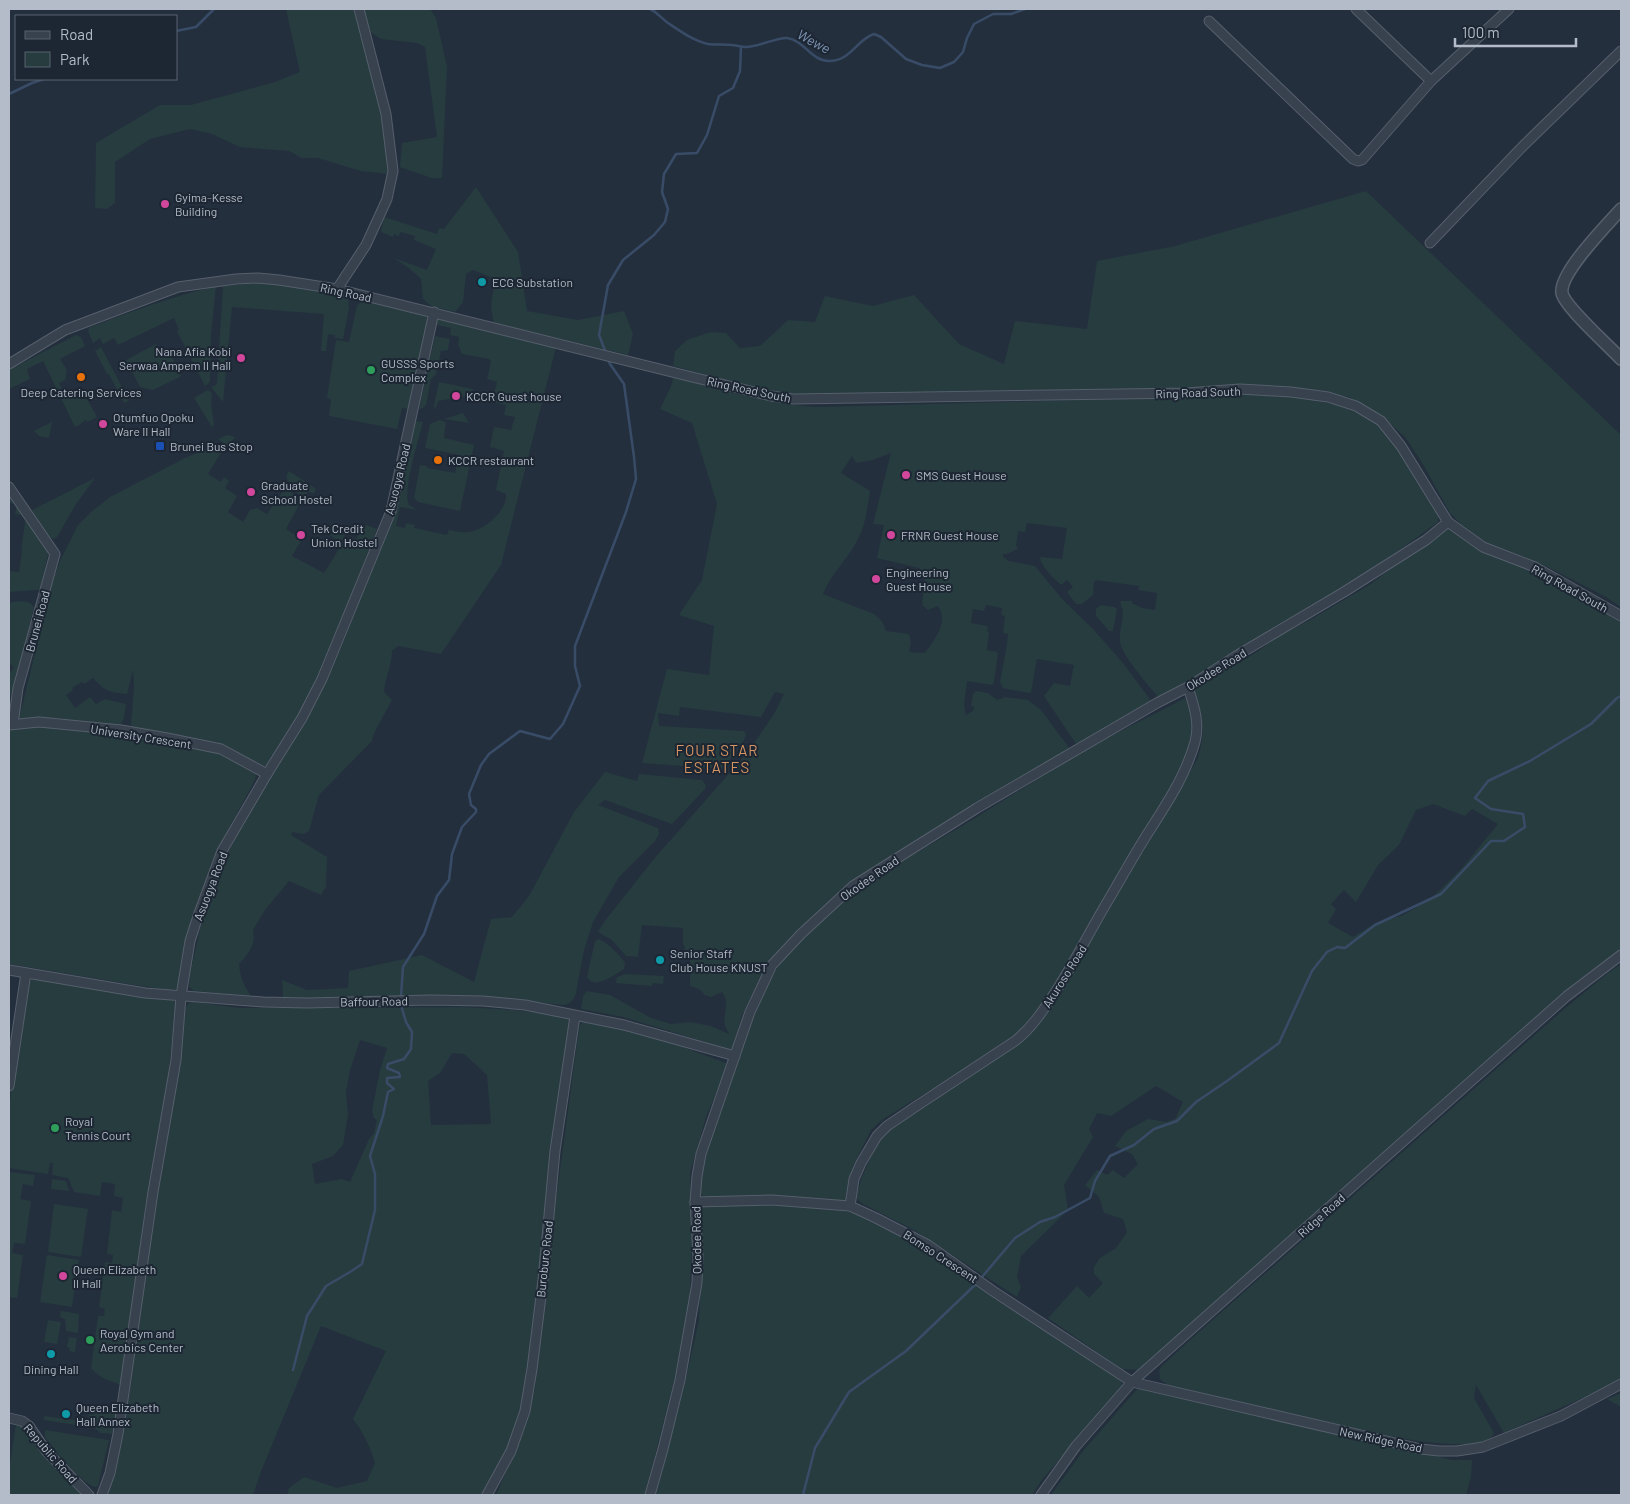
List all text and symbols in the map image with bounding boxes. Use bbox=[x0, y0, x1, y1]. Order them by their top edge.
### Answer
legend bbox=[15, 15, 178, 80]
scale bar bbox=[1455, 15, 1576, 47]
text: 100 m bbox=[1462, 23, 1500, 41]
text: Road bbox=[60, 25, 93, 43]
water label: Wewe bbox=[795, 25, 833, 57]
text: Park bbox=[60, 50, 90, 68]
place label: Gyima-Kesse Building bbox=[175, 190, 243, 218]
marker: Gyima-Kesse Building bbox=[159, 198, 171, 210]
place label: ECG Substation bbox=[492, 275, 573, 289]
marker: ECG Substation bbox=[476, 276, 488, 288]
street label: Ring Road bbox=[319, 280, 373, 304]
place label: Nana Afia Kobi Serwaa Ampem II Hall bbox=[119, 344, 231, 372]
marker: Nana Afia Kobi Serwaa Ampem II Hall bbox=[235, 352, 247, 364]
place label: GUSSS Sports Complex bbox=[381, 356, 455, 384]
marker: GUSSS Sports Complex bbox=[365, 364, 377, 376]
marker: Deep Catering Services bbox=[75, 371, 87, 383]
street label: Ring Road South bbox=[706, 373, 792, 405]
street label: Ring Road South bbox=[1155, 384, 1241, 400]
place label: Deep Catering Services bbox=[21, 385, 142, 399]
place label: KCCR Guest house bbox=[466, 389, 562, 403]
marker: KCCR Guest house bbox=[450, 390, 462, 402]
place label: Otumfuo Opoku Ware II Hall bbox=[113, 410, 194, 438]
marker: Otumfuo Opoku Ware II Hall bbox=[97, 418, 109, 430]
place label: Brunei Bus Stop bbox=[170, 439, 253, 453]
marker: Brunei Bus Stop bbox=[154, 440, 166, 452]
street label: Asuogya Road bbox=[381, 442, 413, 516]
place label: KCCR restaurant bbox=[448, 453, 534, 467]
marker: KCCR restaurant bbox=[432, 454, 444, 466]
place label: SMS Guest House bbox=[916, 468, 1007, 482]
marker: SMS Guest House bbox=[900, 469, 912, 481]
place label: Graduate School Hostel bbox=[261, 478, 332, 506]
marker: Graduate School Hostel bbox=[245, 486, 257, 498]
place label: Tek Credit Union Hostel bbox=[311, 521, 377, 549]
place label: FRNR Guest House bbox=[901, 528, 999, 542]
marker: Tek Credit Union Hostel bbox=[295, 529, 307, 541]
marker: FRNR Guest House bbox=[885, 529, 897, 541]
street label: Ring Road South bbox=[1529, 561, 1611, 615]
place label: Engineering Guest House bbox=[886, 565, 952, 593]
marker: Engineering Guest House bbox=[870, 573, 882, 585]
street label: Brunei Road bbox=[22, 589, 52, 653]
street label: Okodee Road bbox=[1183, 645, 1249, 693]
street label: University Crescent bbox=[90, 721, 192, 751]
district label: FOUR STAR ESTATES bbox=[675, 741, 759, 776]
street label: Asuogya Road bbox=[190, 849, 230, 923]
street label: Okodee Road bbox=[837, 853, 901, 903]
street label: Akuroso Road bbox=[1039, 942, 1089, 1010]
place label: Senior Staff Club House KNUST bbox=[670, 946, 768, 974]
marker: Senior Staff Club House KNUST bbox=[654, 954, 666, 966]
street label: Baffour Road bbox=[340, 993, 408, 1009]
place label: Royal Tennis Court bbox=[65, 1114, 131, 1142]
marker: Royal Tennis Court bbox=[49, 1122, 61, 1134]
street label: Ridge Road bbox=[1294, 1190, 1348, 1240]
street label: Okodee Road bbox=[688, 1206, 704, 1274]
street label: Buroburo Road bbox=[533, 1220, 555, 1298]
street label: Bomso Crescent bbox=[901, 1227, 981, 1285]
place label: Queen Elizabeth II Hall bbox=[73, 1262, 156, 1290]
marker: Queen Elizabeth II Hall bbox=[57, 1270, 69, 1282]
place label: Royal Gym and Aerobics Center bbox=[100, 1326, 184, 1354]
marker: Royal Gym and Aerobics Center bbox=[84, 1334, 96, 1346]
marker: Dining Hall bbox=[45, 1348, 57, 1360]
place label: Dining Hall bbox=[24, 1362, 78, 1376]
place label: Queen Elizabeth Hall Annex bbox=[76, 1400, 159, 1428]
marker: Queen Elizabeth Hall Annex bbox=[60, 1408, 72, 1420]
street label: Republic Road bbox=[21, 1420, 81, 1486]
street label: New Ridge Road bbox=[1338, 1423, 1424, 1455]

